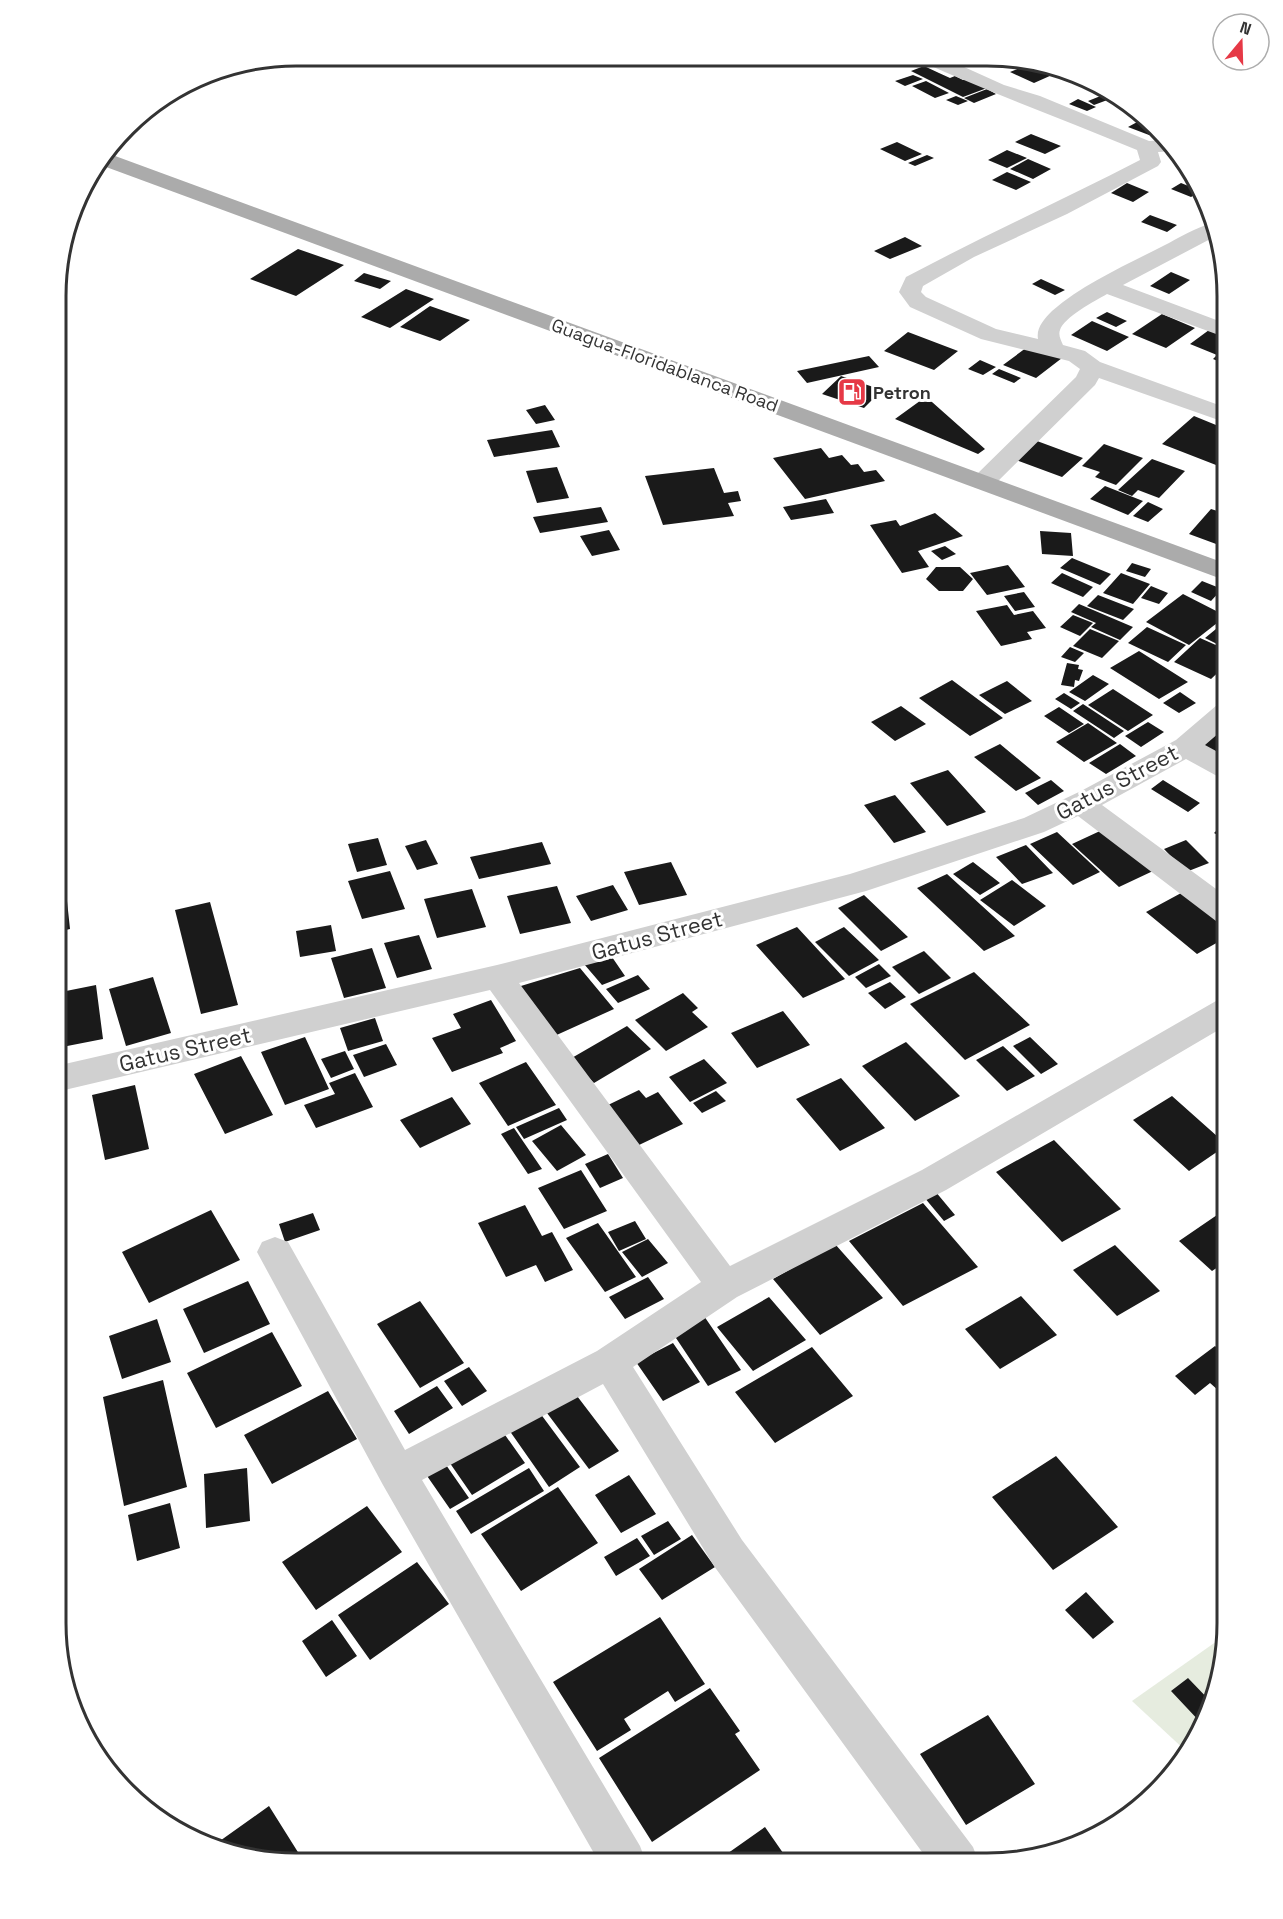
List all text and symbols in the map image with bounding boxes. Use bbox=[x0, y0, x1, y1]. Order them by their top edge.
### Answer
north arrow bbox=[1211, 12, 1271, 72]
text: N bbox=[1237, 17, 1254, 40]
street label: Guagua-Floridablanca Road bbox=[548, 313, 782, 417]
fuel station icon: Petron bbox=[836, 376, 868, 408]
place label: Petron bbox=[873, 381, 931, 404]
street label: Gatus Street bbox=[1051, 738, 1183, 826]
street label: Gatus Street bbox=[588, 904, 726, 966]
street label: Gatus Street bbox=[116, 1020, 254, 1078]

